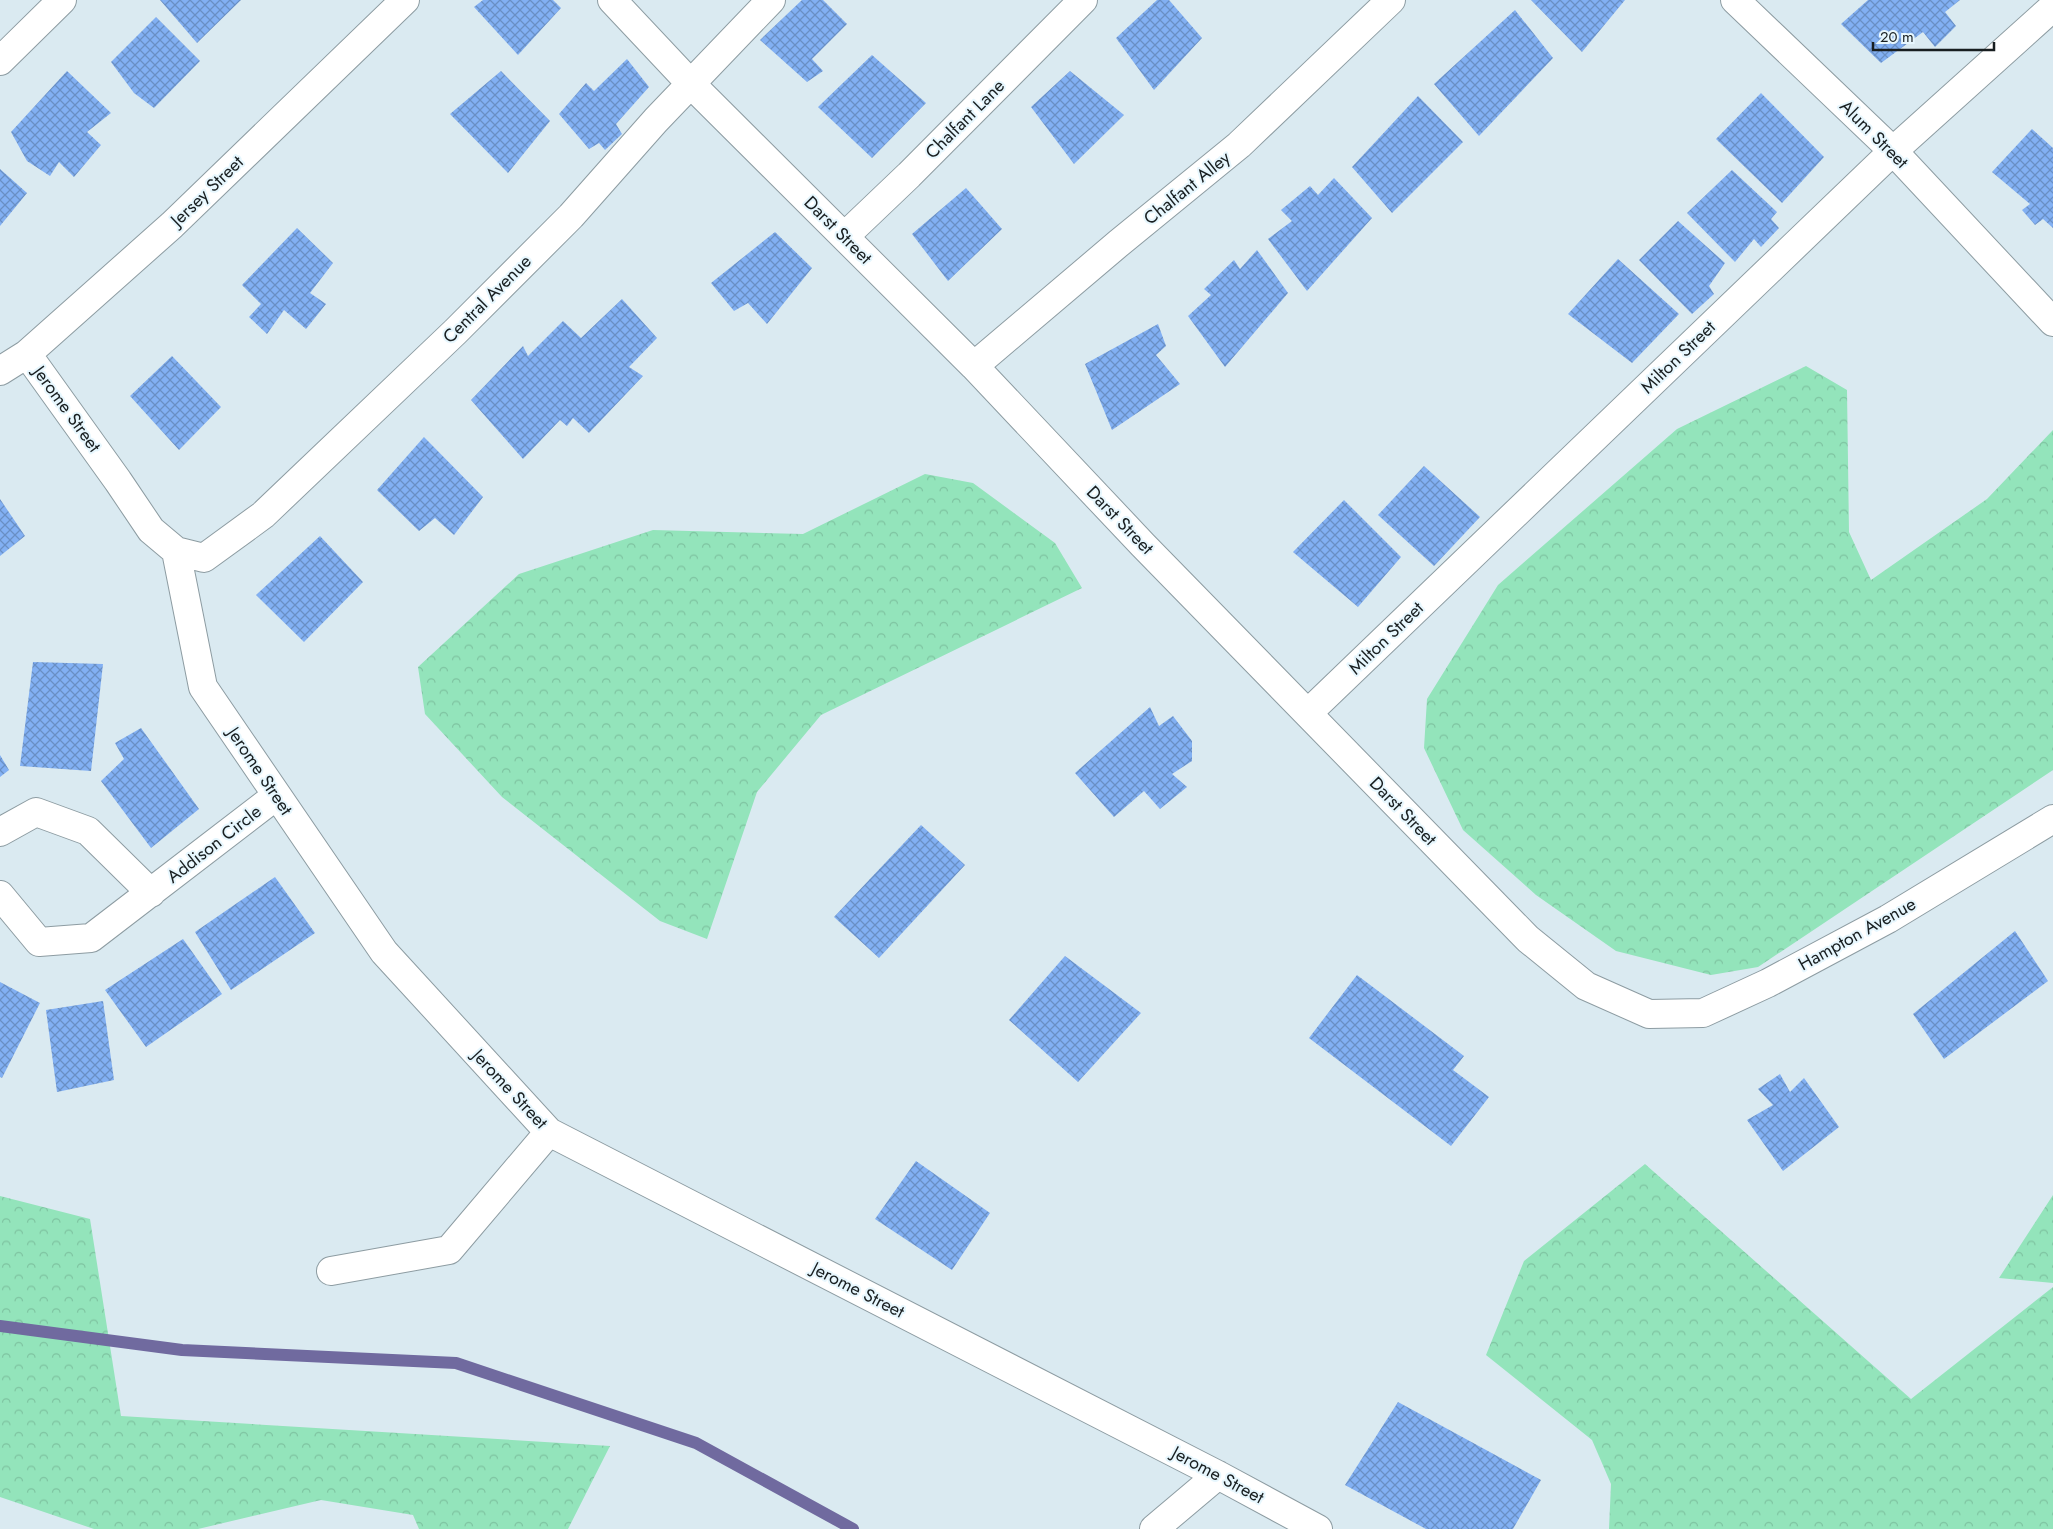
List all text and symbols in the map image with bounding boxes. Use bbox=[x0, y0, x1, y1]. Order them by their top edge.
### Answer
scale bar bbox=[1873, 20, 1994, 52]
text: 20 m bbox=[1880, 26, 1914, 48]
street label: Chalfant Lane bbox=[919, 73, 1011, 165]
street label: Alum Street bbox=[1834, 94, 1915, 175]
street label: Chalfant Alley bbox=[1138, 145, 1236, 231]
street label: Jersey Street bbox=[163, 149, 250, 234]
street label: Darst Street bbox=[798, 190, 878, 270]
street label: Central Avenue bbox=[437, 249, 537, 349]
street label: Milton Street bbox=[1635, 314, 1722, 399]
street label: Jerome Street bbox=[26, 359, 108, 458]
street label: Darst Street bbox=[1080, 480, 1160, 561]
street label: Milton Street bbox=[1343, 595, 1430, 680]
street label: Jerome Street bbox=[220, 720, 299, 821]
street label: Darst Street bbox=[1363, 771, 1443, 852]
street label: Addison Circle bbox=[161, 799, 267, 889]
street label: Hampton Avenue bbox=[1793, 891, 1921, 977]
street label: Jerome Street bbox=[465, 1042, 554, 1135]
street label: Jerome Street bbox=[805, 1255, 909, 1325]
street label: Jerome Street bbox=[1166, 1439, 1269, 1510]

